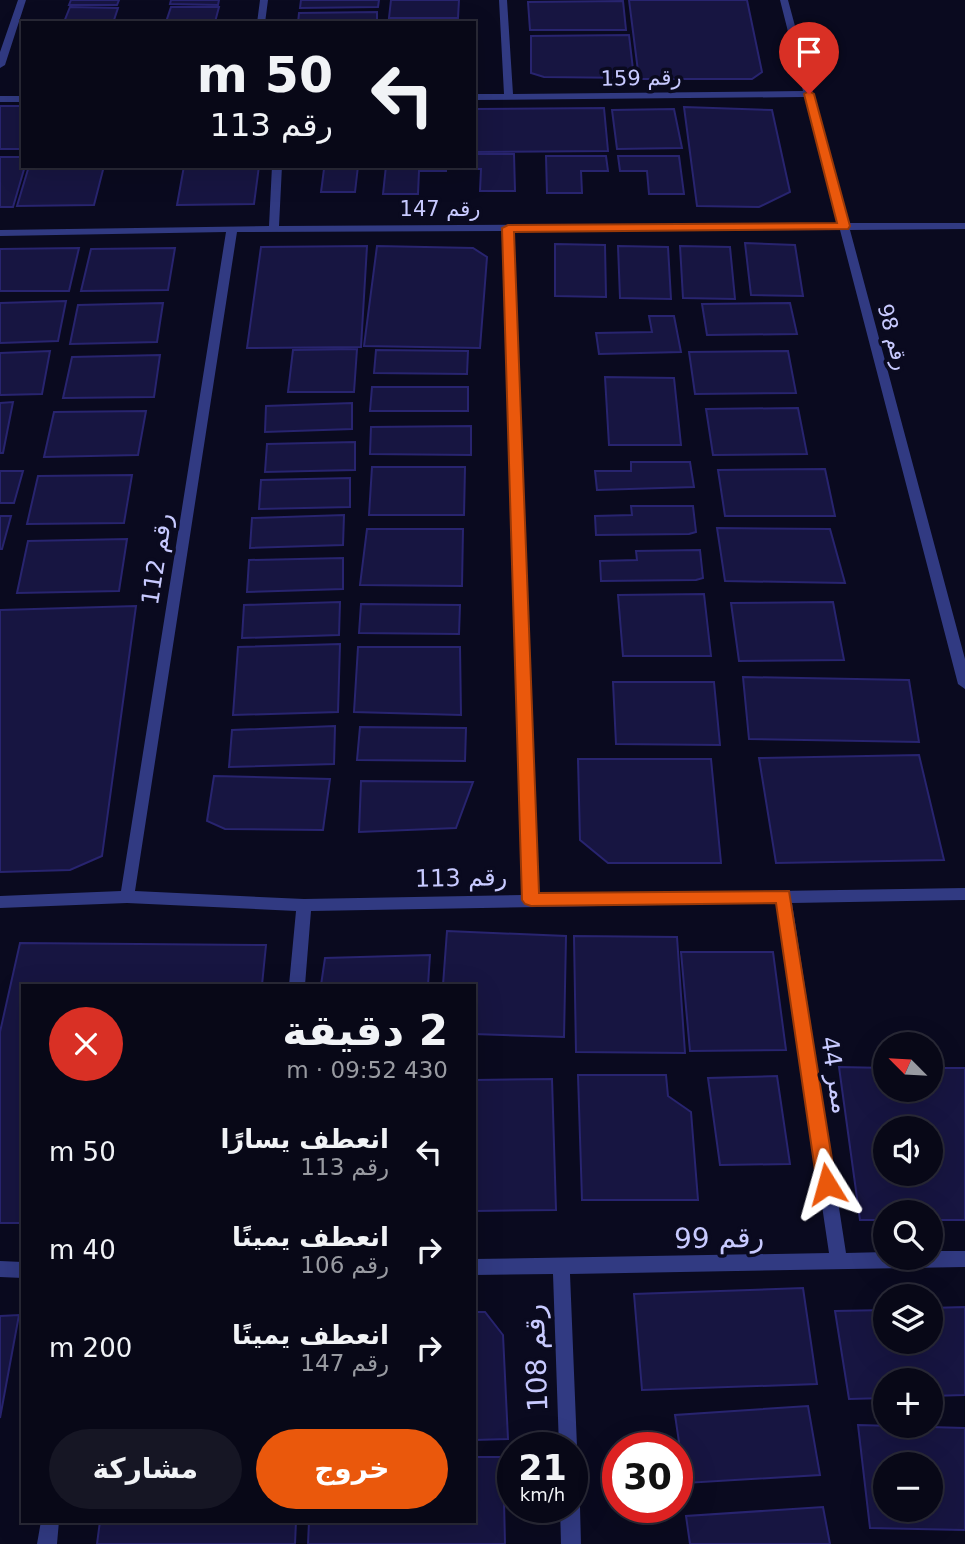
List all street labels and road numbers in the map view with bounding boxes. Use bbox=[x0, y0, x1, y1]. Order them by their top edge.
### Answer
street label: رقم 159 bbox=[600, 65, 682, 92]
street label: رقم 147 bbox=[400, 197, 480, 222]
street label: رقم 98 bbox=[872, 301, 913, 373]
street label: رقم 112 bbox=[136, 511, 178, 607]
street label: رقم 113 bbox=[415, 863, 507, 893]
street label: ممر 44 bbox=[815, 1034, 855, 1116]
street label: رقم 99 bbox=[674, 1221, 764, 1255]
street label: رقم 108 bbox=[518, 1304, 554, 1412]

